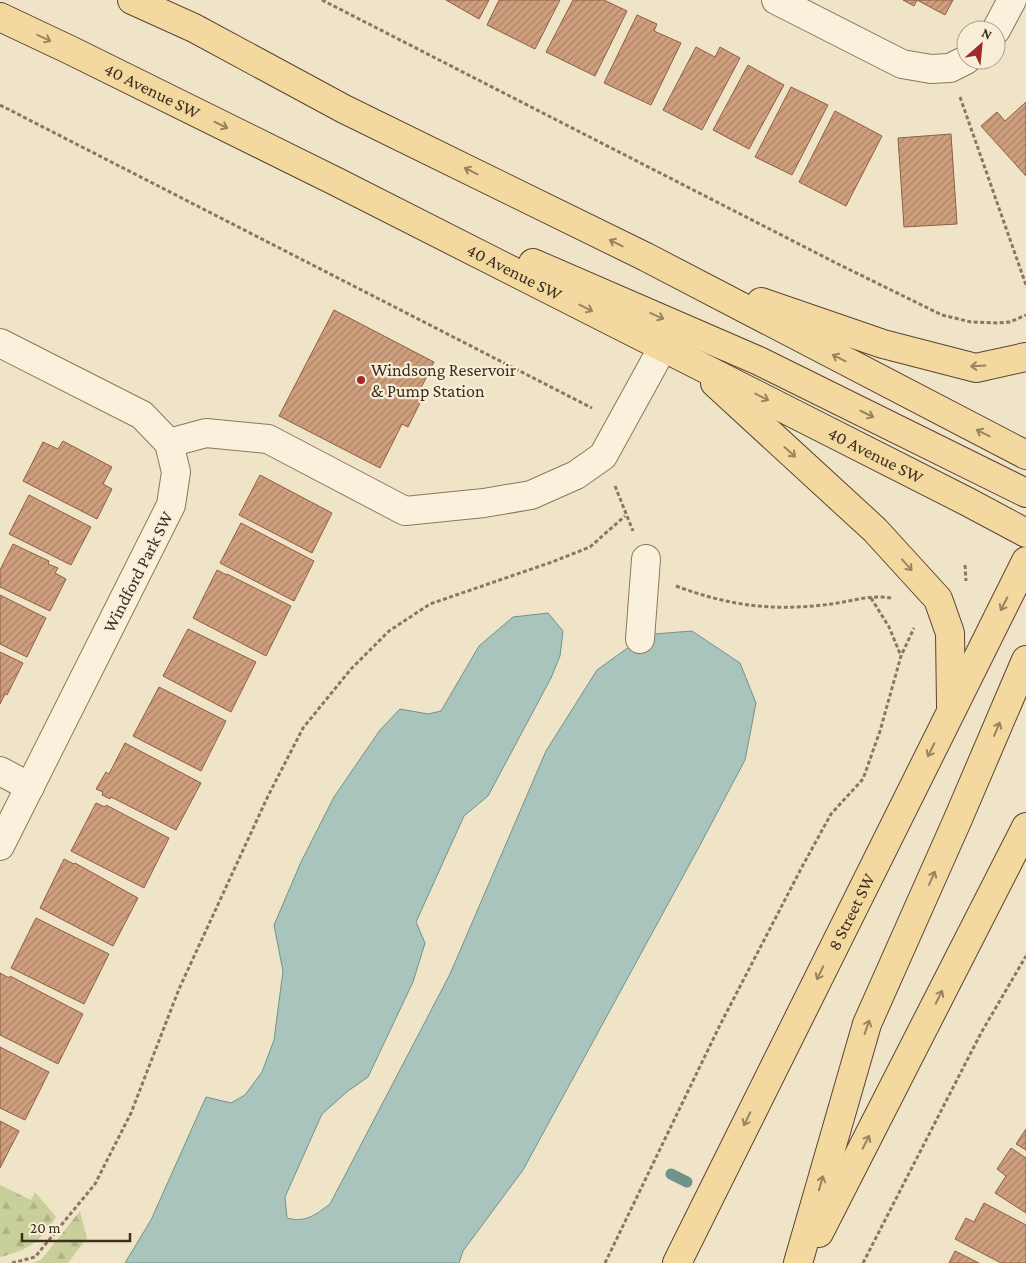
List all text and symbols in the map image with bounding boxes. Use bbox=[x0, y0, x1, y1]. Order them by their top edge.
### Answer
north arrow bbox=[956, 20, 1006, 70]
text: N bbox=[979, 24, 995, 43]
one-way arrow bbox=[36, 33, 51, 43]
street label: 40 Avenue SW bbox=[101, 59, 204, 123]
one-way arrow bbox=[214, 120, 229, 130]
one-way arrow bbox=[463, 166, 478, 176]
one-way arrow bbox=[609, 238, 624, 248]
street label: 40 Avenue SW bbox=[463, 239, 566, 305]
one-way arrow bbox=[578, 303, 593, 313]
one-way arrow bbox=[649, 311, 664, 321]
one-way arrow bbox=[832, 352, 846, 362]
place label: Windsong Reservoir & Pump Station bbox=[371, 360, 517, 401]
one-way arrow bbox=[971, 361, 987, 370]
marker: Windsong Reservoir & Pump Station bbox=[355, 374, 367, 386]
one-way arrow bbox=[754, 393, 769, 402]
one-way arrow bbox=[859, 410, 874, 419]
street label: 40 Avenue SW bbox=[825, 423, 927, 488]
one-way arrow bbox=[975, 428, 990, 438]
one-way arrow bbox=[784, 446, 796, 458]
street label: Windford Park SW bbox=[99, 508, 177, 636]
one-way arrow bbox=[901, 558, 913, 571]
one-way arrow bbox=[999, 597, 1009, 612]
one-way arrow bbox=[992, 722, 1002, 737]
one-way arrow bbox=[926, 742, 936, 757]
street label: 8 Street SW bbox=[824, 870, 879, 954]
one-way arrow bbox=[927, 871, 937, 886]
one-way arrow bbox=[815, 966, 825, 981]
one-way arrow bbox=[935, 990, 944, 1005]
one-way arrow bbox=[863, 1019, 872, 1035]
one-way arrow bbox=[742, 1111, 752, 1126]
one-way arrow bbox=[861, 1134, 871, 1149]
one-way arrow bbox=[817, 1175, 827, 1191]
scale bar bbox=[22, 1210, 130, 1242]
text: 20 m bbox=[30, 1220, 61, 1236]

